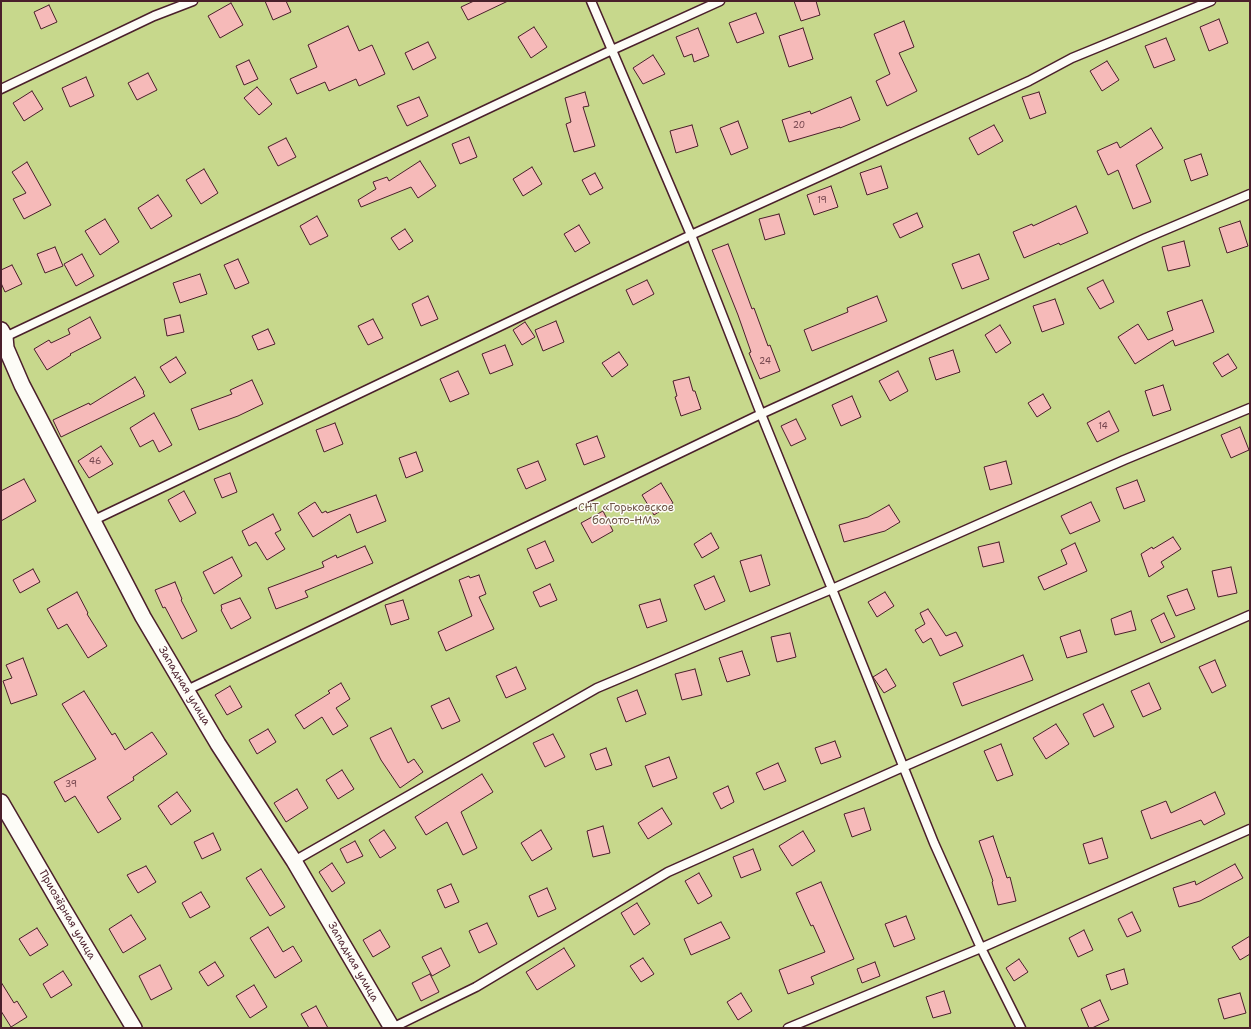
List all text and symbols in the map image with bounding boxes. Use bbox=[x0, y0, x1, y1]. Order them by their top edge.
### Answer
house number: 20 bbox=[793, 121, 805, 131]
house number: 19 bbox=[817, 196, 827, 206]
house number: 24 bbox=[759, 357, 771, 367]
house number: 14 bbox=[1098, 422, 1108, 432]
house number: 46 bbox=[89, 457, 101, 467]
park label: СНТ «Горьковское болото-НМ» bbox=[578, 501, 674, 527]
street label: Западная улица bbox=[155, 644, 213, 728]
house number: 39 bbox=[65, 780, 77, 790]
street label: Приозёрная улица bbox=[36, 868, 98, 962]
street label: Западная улица bbox=[325, 920, 381, 1004]

